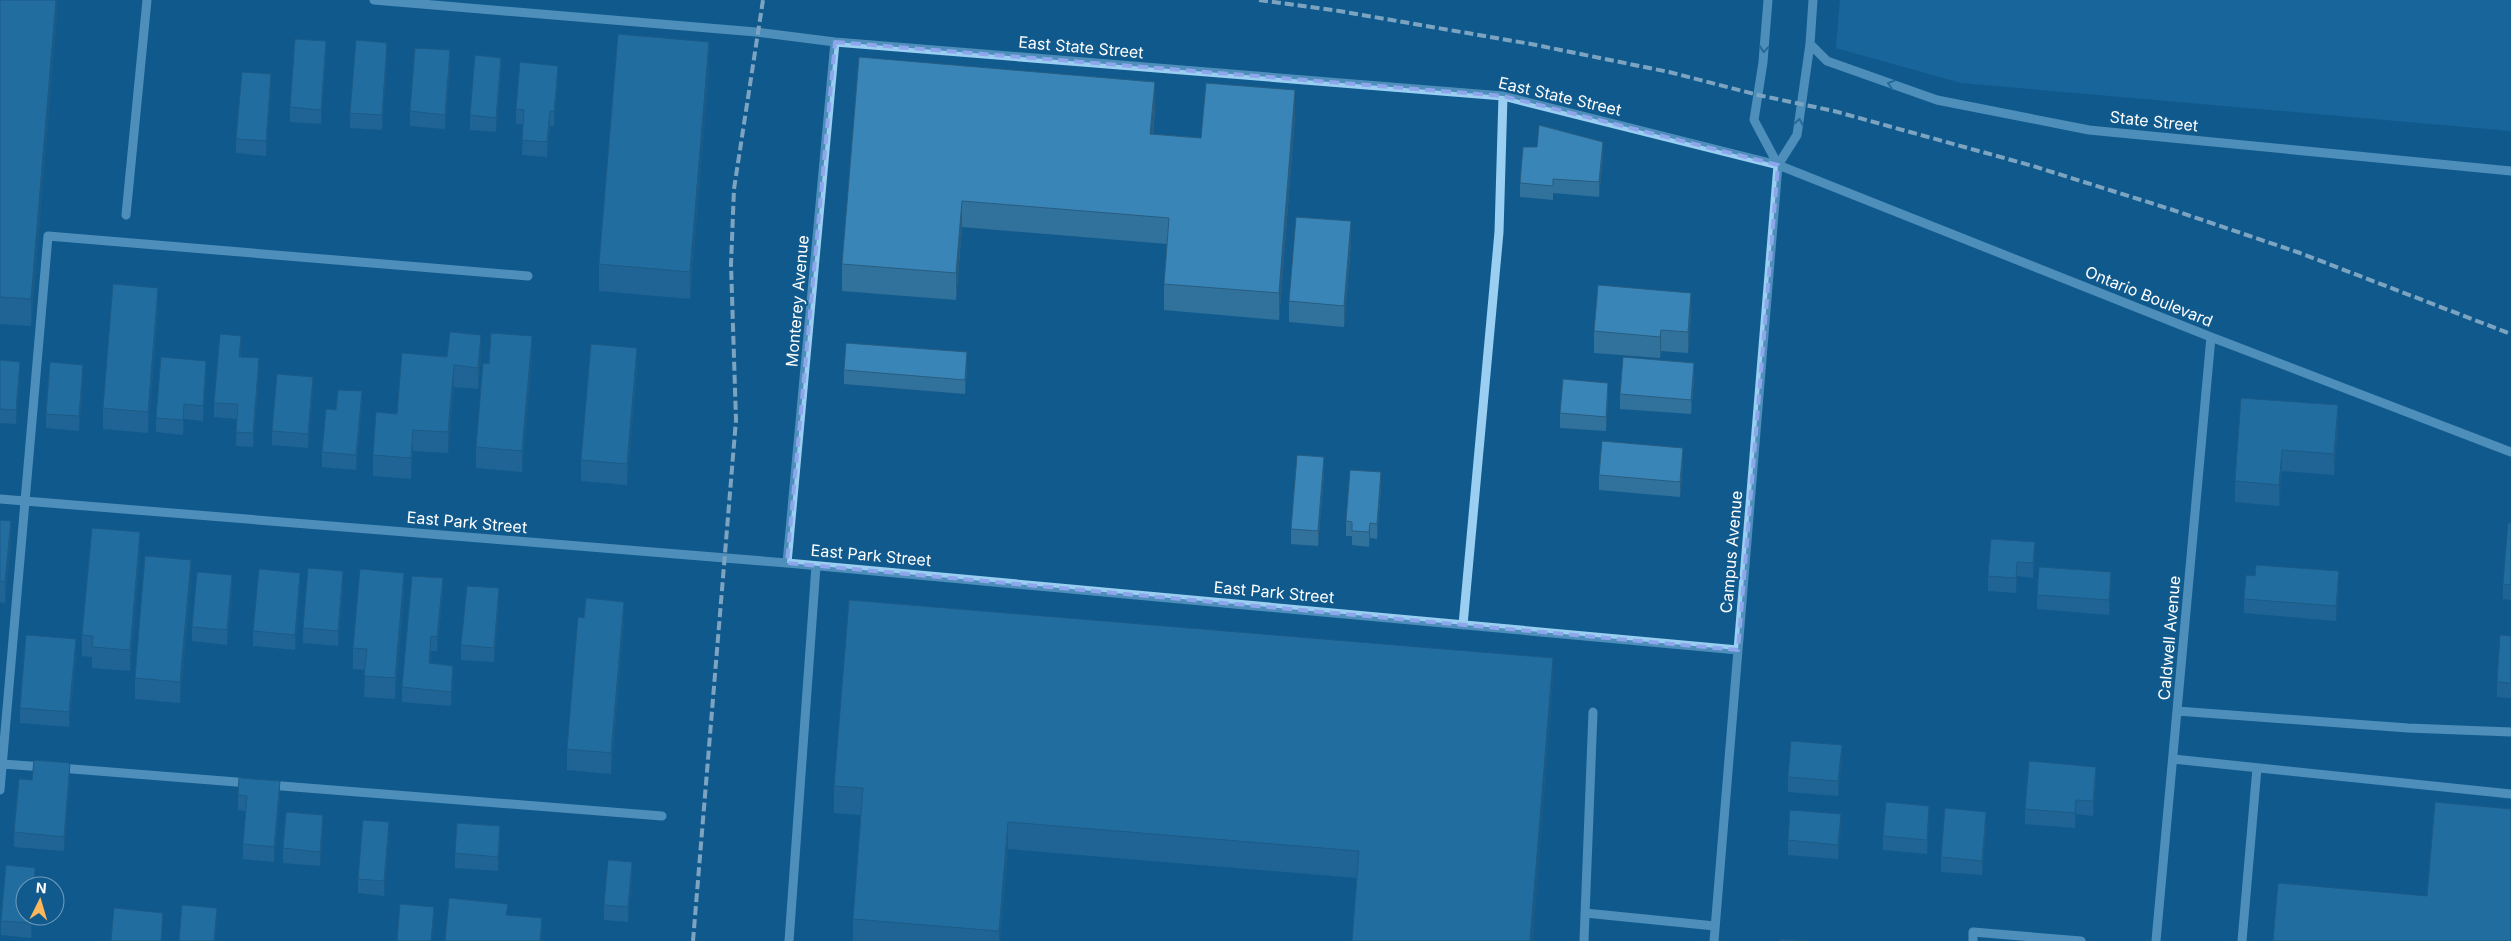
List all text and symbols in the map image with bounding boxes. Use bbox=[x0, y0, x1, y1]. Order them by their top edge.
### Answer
street label: East State Street bbox=[1018, 32, 1144, 62]
one-way arrow bbox=[1758, 45, 1769, 53]
street label: East State Street bbox=[1497, 72, 1623, 120]
one-way arrow bbox=[1888, 80, 1896, 90]
street label: State Street bbox=[2109, 106, 2199, 136]
one-way arrow bbox=[1793, 118, 1804, 126]
street label: Monterey Avenue bbox=[781, 234, 813, 368]
street label: Ontario Boulevard bbox=[2082, 261, 2216, 331]
street label: Campus Avenue bbox=[1716, 490, 1746, 614]
street label: East Park Street bbox=[406, 507, 528, 537]
street label: East Park Street bbox=[810, 540, 932, 570]
street label: Caldwell Avenue bbox=[2154, 575, 2184, 701]
street label: East Park Street bbox=[1213, 577, 1335, 607]
north arrow bbox=[15, 876, 65, 926]
text: N bbox=[35, 879, 47, 896]

